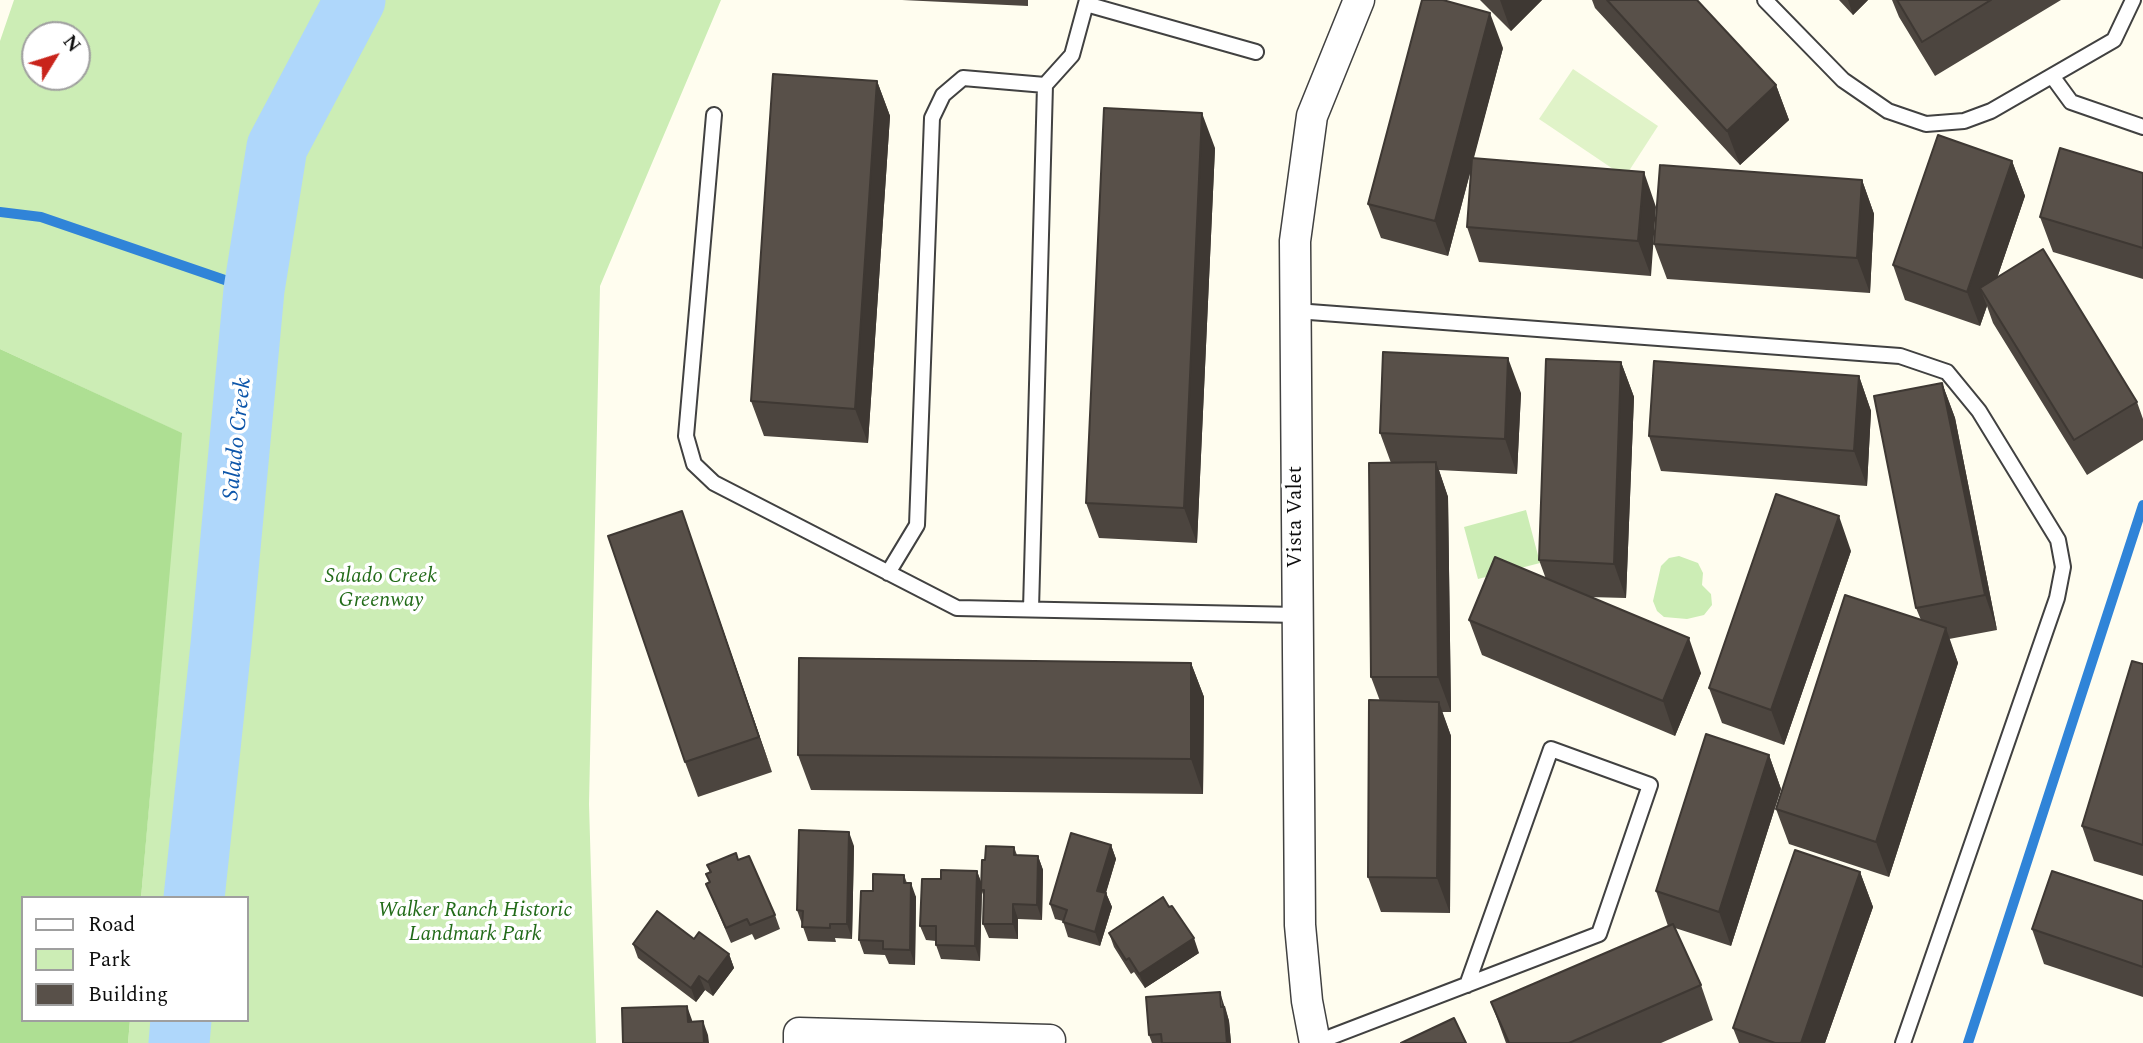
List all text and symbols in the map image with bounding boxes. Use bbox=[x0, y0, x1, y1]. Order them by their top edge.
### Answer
north arrow bbox=[21, 21, 91, 91]
text: N bbox=[55, 29, 88, 59]
water label: Salado Creek bbox=[219, 376, 259, 502]
street label: Vista Valet bbox=[1284, 466, 1310, 568]
park label: Salado Creek Greenway bbox=[325, 565, 437, 615]
legend bbox=[21, 896, 248, 1022]
park label: Walker Ranch Historic Landmark Park bbox=[378, 899, 572, 949]
text: Road bbox=[88, 909, 135, 941]
text: Park bbox=[88, 944, 131, 976]
text: Building bbox=[88, 979, 168, 1011]

